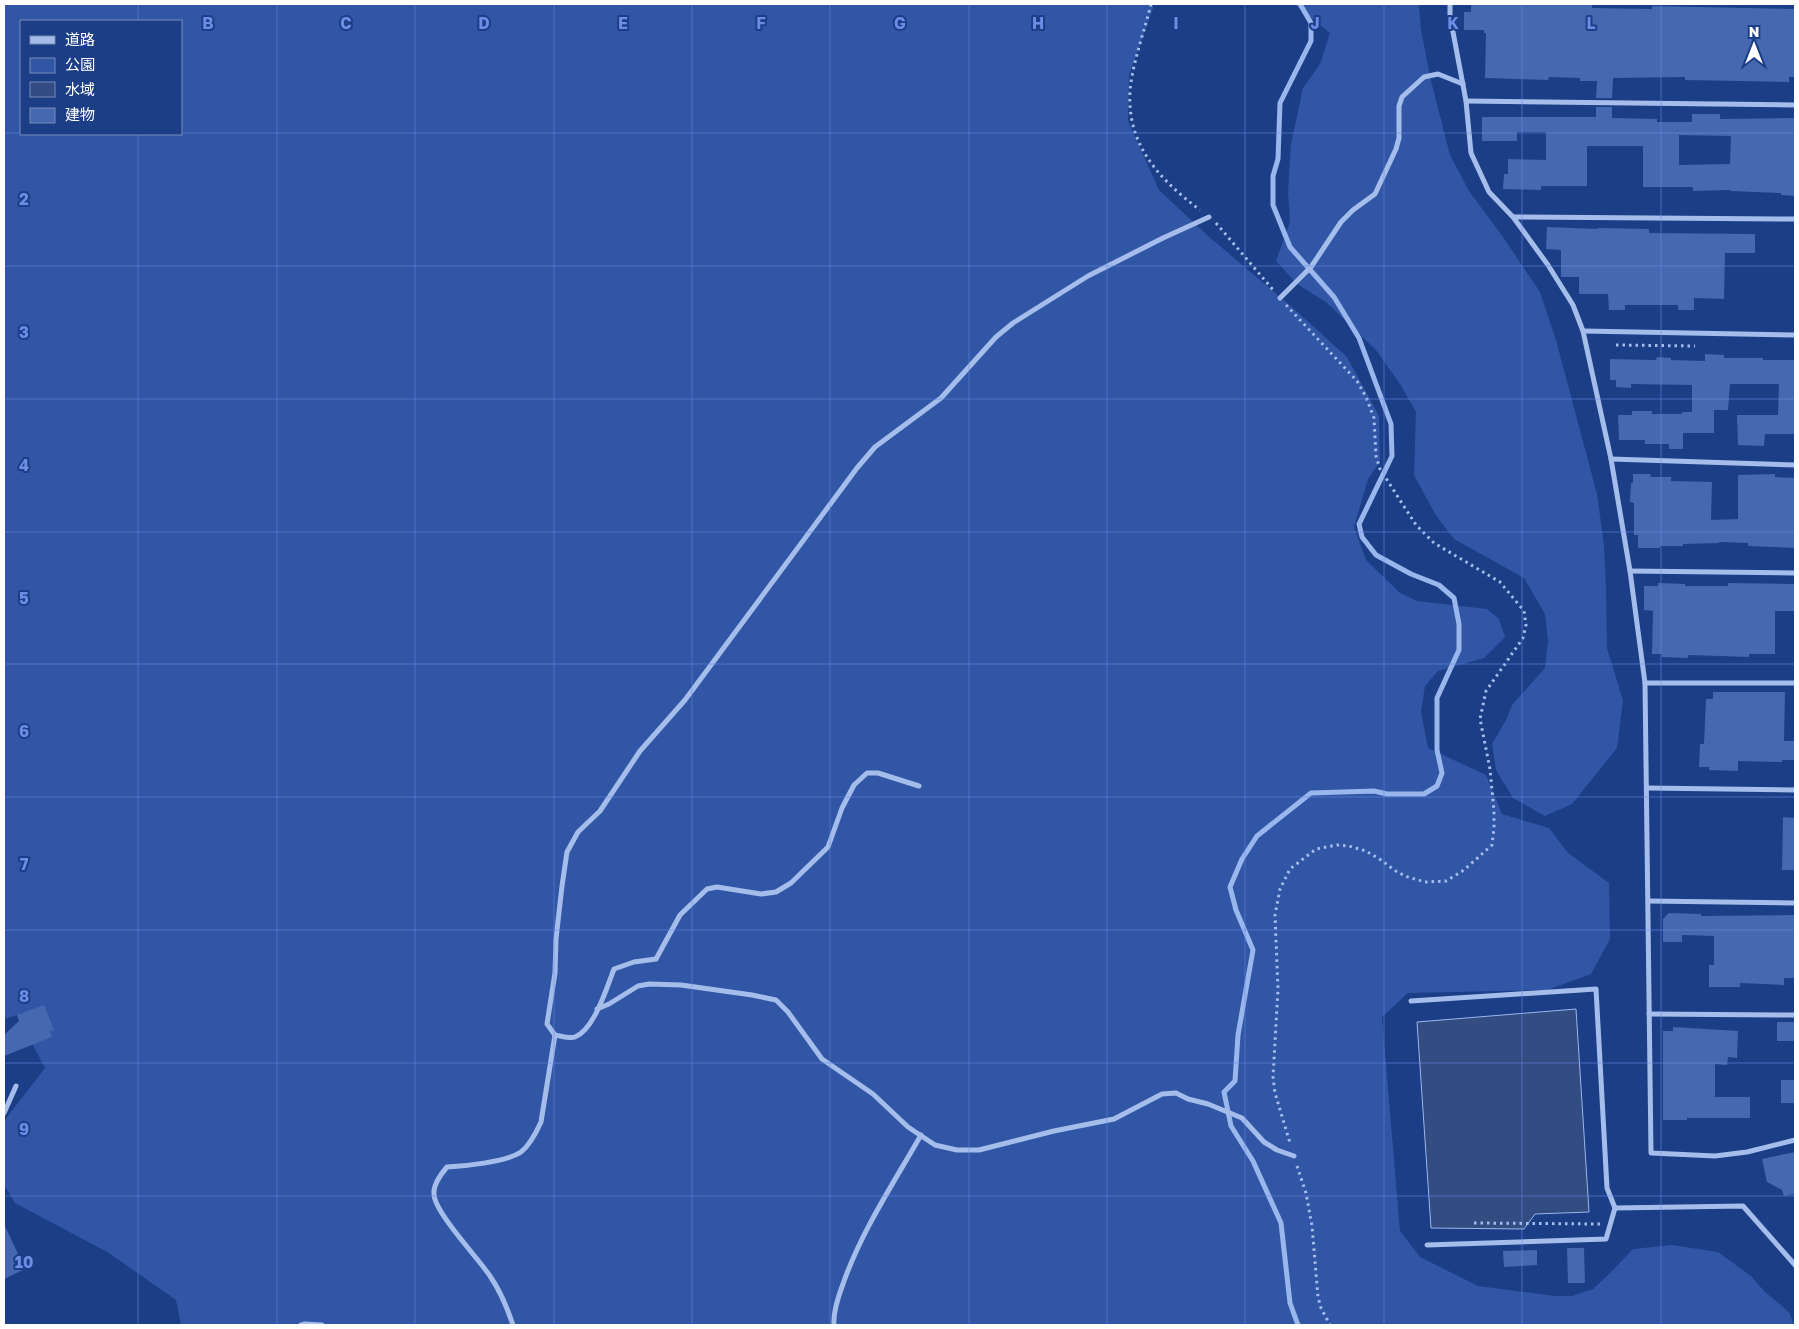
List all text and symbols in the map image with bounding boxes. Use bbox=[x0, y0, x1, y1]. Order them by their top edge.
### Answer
text: B bbox=[202, 13, 214, 33]
text: C bbox=[340, 13, 352, 33]
text: D bbox=[478, 13, 490, 33]
text: E bbox=[618, 13, 628, 33]
text: F bbox=[756, 13, 766, 33]
text: G bbox=[894, 13, 906, 33]
text: H bbox=[1032, 13, 1044, 33]
text: I bbox=[1173, 13, 1179, 33]
text: J bbox=[1310, 13, 1320, 33]
text: K bbox=[1447, 13, 1459, 33]
text: L bbox=[1586, 13, 1596, 33]
legend bbox=[20, 20, 182, 135]
north arrow bbox=[1729, 20, 1779, 70]
text: N bbox=[1749, 23, 1759, 40]
text: 道路 bbox=[65, 30, 95, 48]
text: 公園 bbox=[65, 55, 95, 73]
text: 水域 bbox=[65, 80, 95, 98]
text: 建物 bbox=[65, 105, 95, 123]
text: 2 bbox=[19, 189, 29, 209]
text: 3 bbox=[19, 322, 29, 342]
text: 4 bbox=[19, 455, 29, 475]
text: 5 bbox=[19, 588, 29, 608]
text: 6 bbox=[19, 721, 29, 741]
text: 7 bbox=[20, 854, 29, 874]
text: 8 bbox=[19, 986, 29, 1006]
text: 9 bbox=[19, 1119, 29, 1139]
text: 10 bbox=[15, 1252, 33, 1272]

